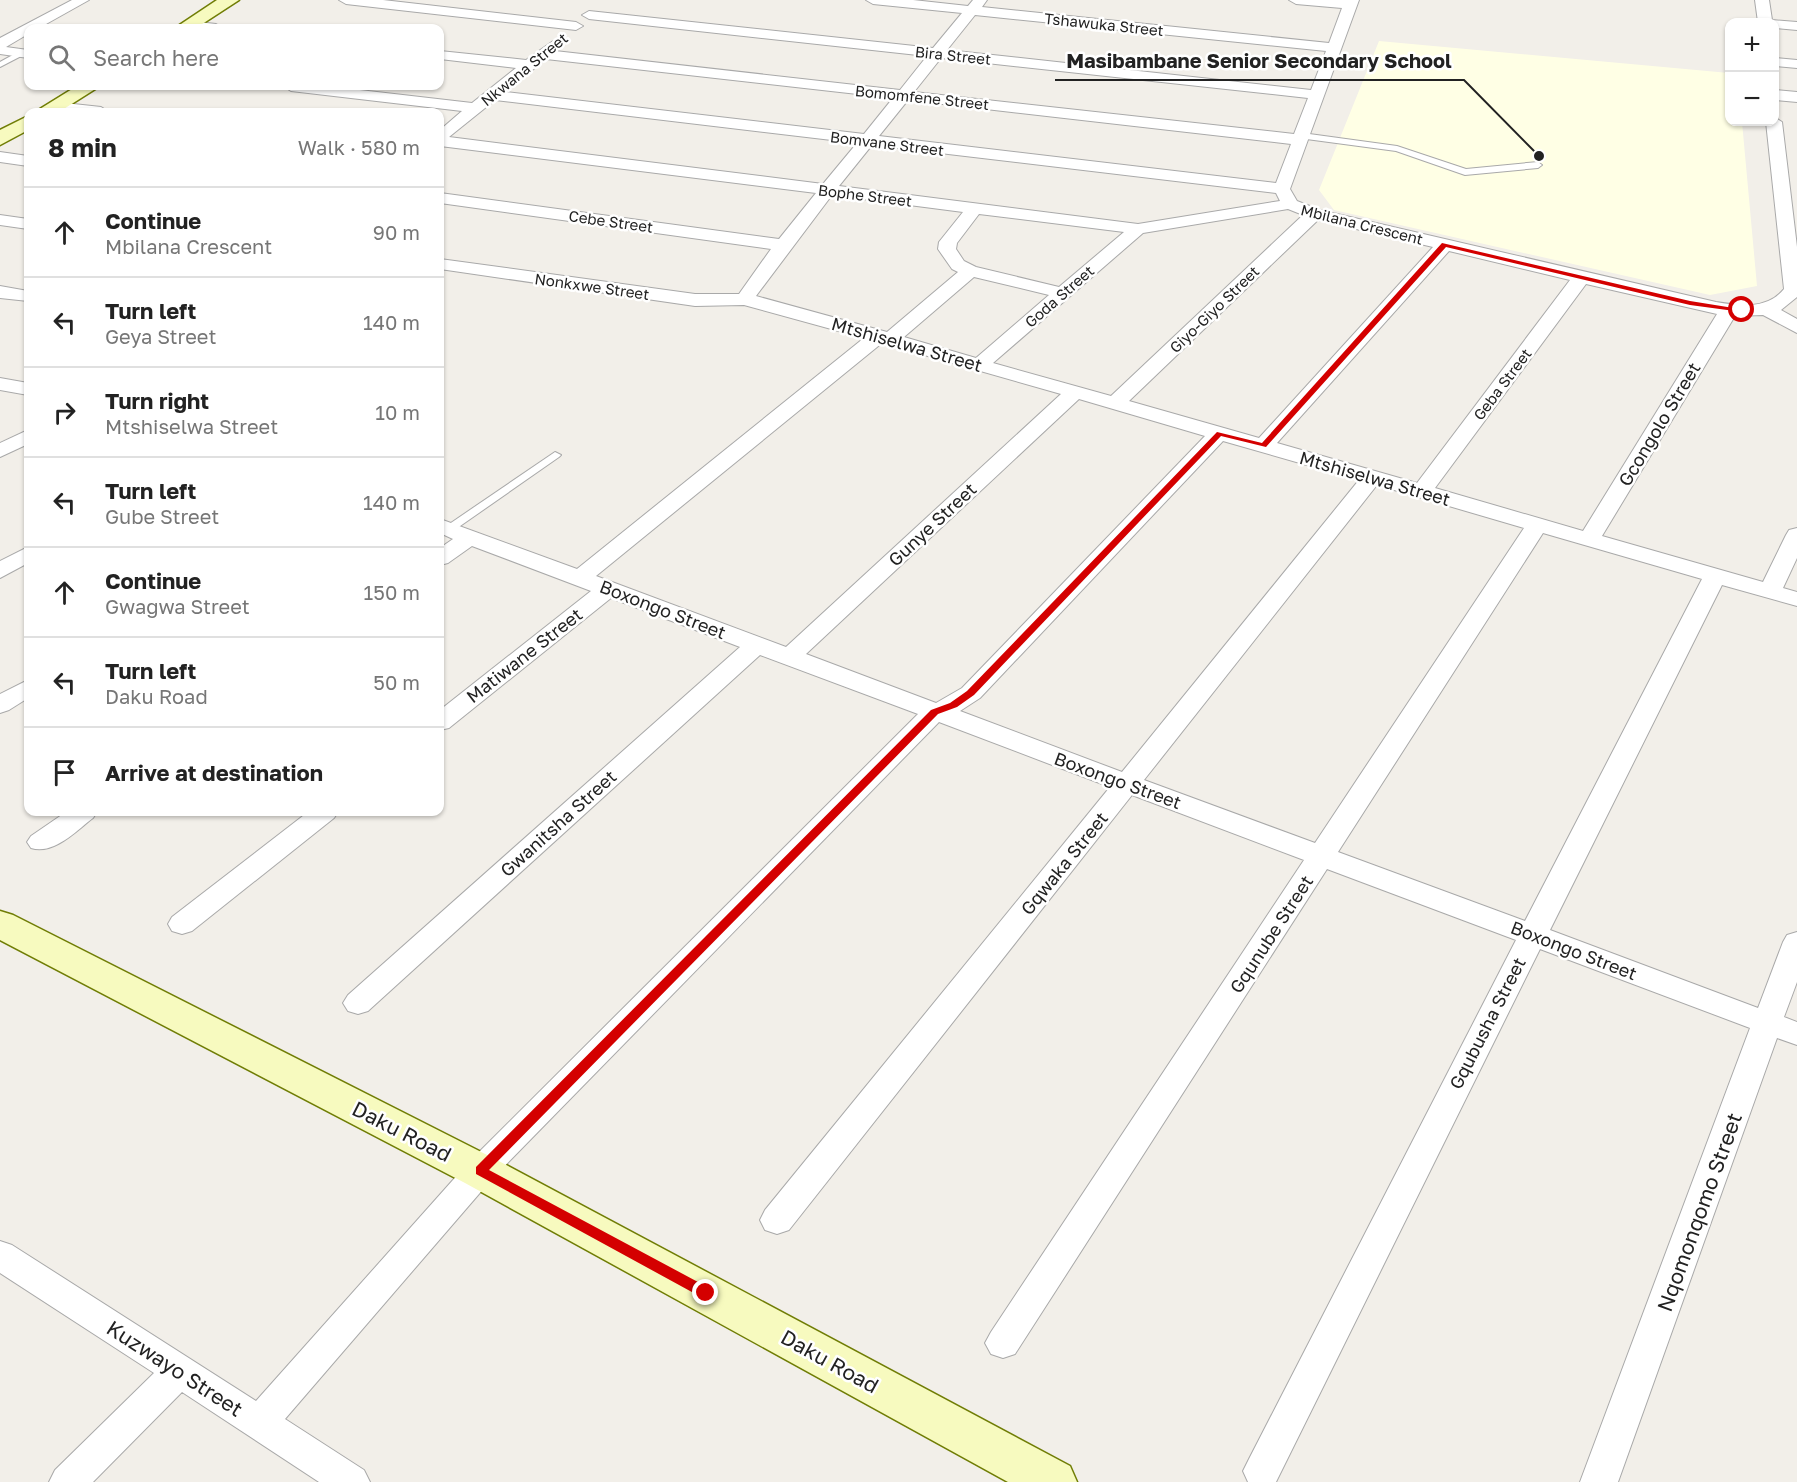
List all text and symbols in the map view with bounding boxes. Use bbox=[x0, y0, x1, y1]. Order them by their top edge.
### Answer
street label: Tshawuka Street bbox=[1043, 9, 1165, 39]
map controls bbox=[1725, 18, 1779, 126]
button: + bbox=[1725, 18, 1779, 72]
search box bbox=[24, 24, 444, 90]
street label: Nkwana Street bbox=[477, 29, 571, 109]
icon: search bbox=[45, 41, 78, 74]
street label: Bira Street bbox=[914, 42, 992, 68]
callout: Masibambane Senior Secondary School bbox=[1055, 42, 1464, 80]
text: Search here bbox=[93, 44, 219, 71]
text: Masibambane Senior Secondary School bbox=[1066, 48, 1452, 72]
button: − bbox=[1725, 72, 1779, 126]
street label: Bomomfene Street bbox=[854, 81, 990, 113]
street label: Bomvane Street bbox=[829, 127, 945, 159]
text: 8 min bbox=[48, 132, 117, 163]
text: Walk · 580 m bbox=[298, 135, 420, 159]
street label: Bophe Street bbox=[817, 180, 913, 210]
street label: Mbilana Crescent bbox=[1299, 200, 1425, 248]
street label: Cebe Street bbox=[568, 206, 654, 236]
text: Continue bbox=[105, 207, 201, 234]
icon: ahead bbox=[48, 216, 81, 249]
text: 90 m bbox=[373, 220, 420, 244]
text: Mbilana Crescent bbox=[105, 234, 272, 258]
street label: Goda Street bbox=[1021, 261, 1097, 331]
street label: Giyo-Giyo Street bbox=[1166, 262, 1262, 356]
street label: Nonkxwe Street bbox=[534, 269, 650, 303]
route start bbox=[1728, 296, 1754, 322]
text: Turn left bbox=[105, 297, 196, 324]
icon: left bbox=[48, 306, 81, 339]
text: 140 m bbox=[363, 310, 420, 334]
street label: Mtshiselwa Street bbox=[829, 312, 985, 376]
text: Geya Street bbox=[105, 324, 216, 348]
street label: Geba Street bbox=[1469, 345, 1535, 423]
street label: Gcongolo Street bbox=[1613, 358, 1705, 490]
text: Turn right bbox=[105, 387, 209, 414]
icon: right bbox=[48, 396, 81, 429]
text: 10 m bbox=[375, 400, 420, 424]
text: Mtshiselwa Street bbox=[105, 414, 278, 438]
street label: Mtshiselwa Street bbox=[1297, 446, 1453, 510]
text: Turn left bbox=[105, 477, 196, 504]
street label: Gunye Street bbox=[883, 478, 981, 570]
icon: left bbox=[48, 486, 81, 519]
text: 140 m bbox=[363, 490, 420, 514]
text: Gube Street bbox=[105, 504, 219, 528]
text: Continue bbox=[105, 567, 201, 594]
street label: Boxongo Street bbox=[597, 575, 729, 643]
icon: ahead bbox=[48, 576, 81, 609]
text: 150 m bbox=[364, 580, 420, 604]
text: Gwagwa Street bbox=[105, 594, 250, 618]
street label: Matiwane Street bbox=[462, 603, 586, 707]
text: Turn left bbox=[105, 657, 196, 684]
icon: left bbox=[48, 666, 81, 699]
text: 50 m bbox=[373, 670, 420, 694]
text: Daku Road bbox=[105, 684, 208, 708]
street label: Boxongo Street bbox=[1051, 747, 1185, 813]
icon: arrive bbox=[48, 756, 81, 789]
text: Arrive at destination bbox=[105, 759, 323, 786]
street label: Gwanitsha Street bbox=[495, 765, 621, 881]
street label: Gqwaka Street bbox=[1016, 807, 1112, 919]
street label: Gqunube Street bbox=[1225, 871, 1317, 997]
street label: Boxongo Street bbox=[1508, 916, 1640, 984]
street label: Gqubusha Street bbox=[1444, 953, 1530, 1093]
street label: Daku Road bbox=[348, 1095, 456, 1167]
street label: Nqomonqomo Street bbox=[1651, 1109, 1747, 1315]
route end bbox=[692, 1279, 718, 1305]
street label: Kuzwayo Street bbox=[102, 1314, 248, 1422]
street label: Daku Road bbox=[777, 1323, 883, 1399]

